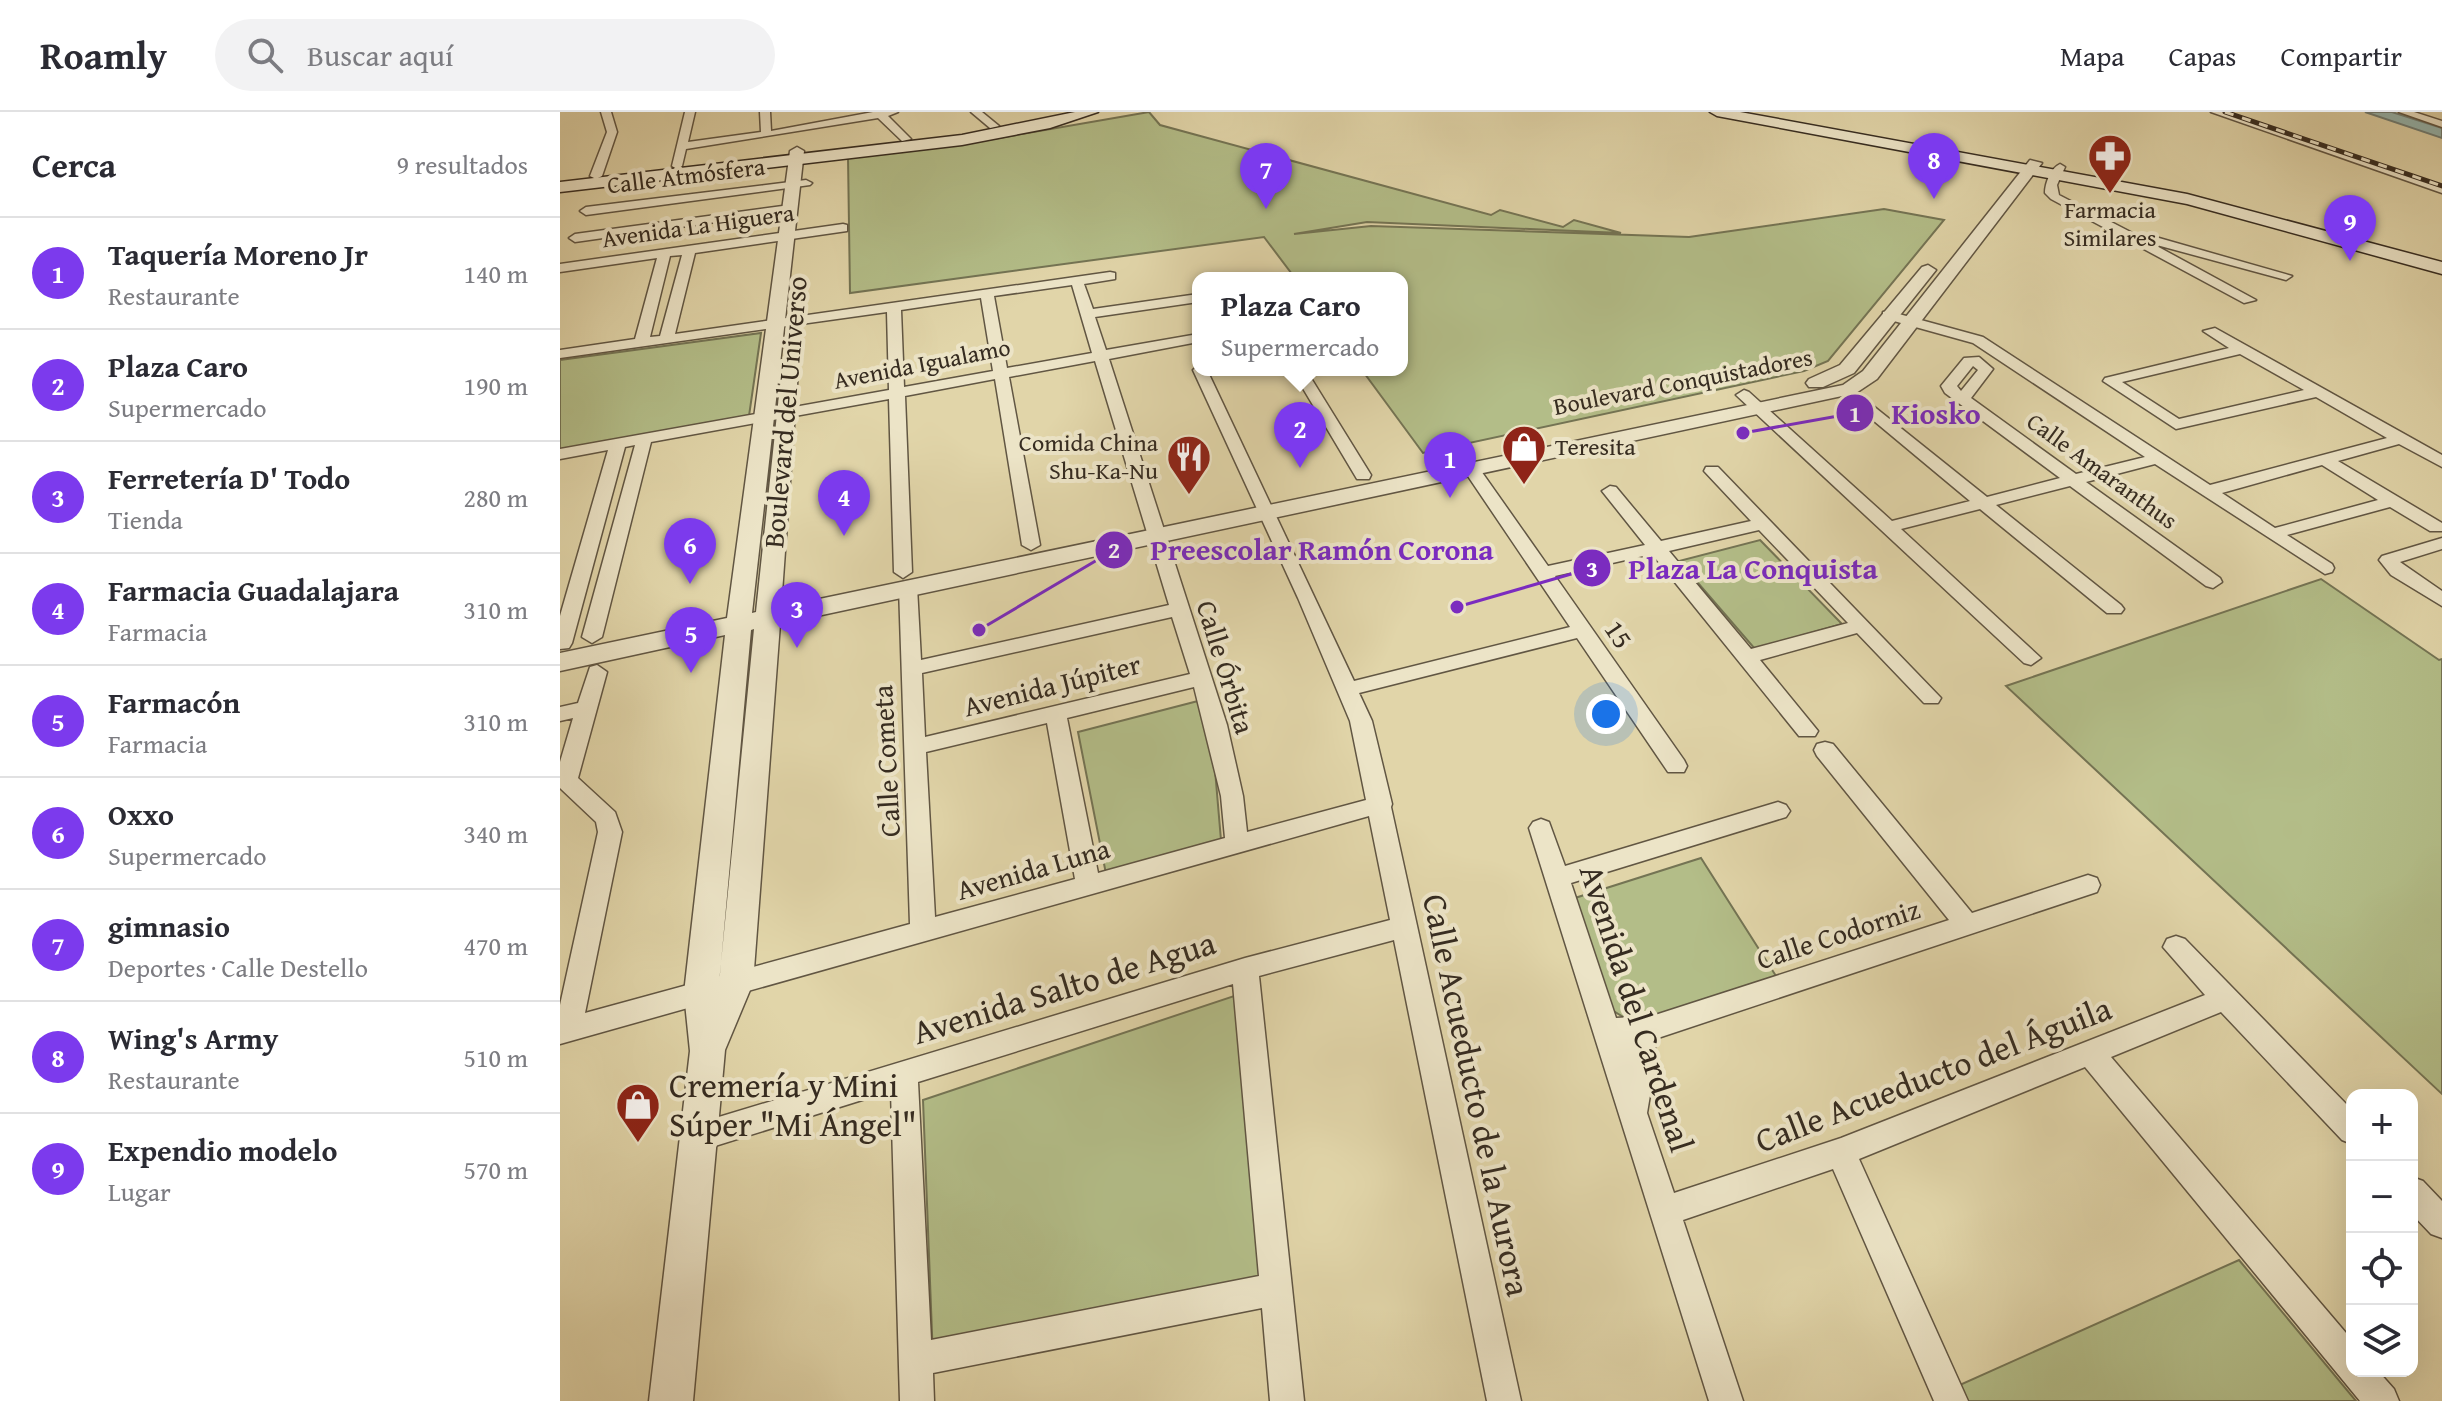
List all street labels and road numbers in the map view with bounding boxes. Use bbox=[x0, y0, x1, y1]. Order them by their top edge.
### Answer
street label: Calle Atmósfera bbox=[605, 148, 768, 203]
street label: Avenida La Higuera bbox=[600, 195, 797, 256]
street label: Boulevard del Universo bbox=[752, 274, 817, 550]
street label: Avenida Igualamo bbox=[831, 329, 1013, 398]
street label: Boulevard Conquistadores bbox=[1550, 339, 1815, 424]
street label: Calle Amaranthus bbox=[2020, 404, 2185, 537]
street label: Calle Órbita bbox=[1187, 595, 1266, 739]
street label: 15 bbox=[1595, 611, 1644, 656]
street label: Avenida Júpiter bbox=[959, 643, 1145, 726]
street label: Calle Cometa bbox=[861, 683, 910, 838]
street label: Avenida Luna bbox=[951, 827, 1115, 910]
street label: Avenida del Cardenal bbox=[1568, 858, 1707, 1158]
street label: Calle Codorniz bbox=[1751, 888, 1925, 979]
street label: Calle Acueducto de la Aurora bbox=[1411, 889, 1544, 1300]
street label: Avenida Salto de Agua bbox=[907, 917, 1221, 1056]
street label: Calle Acueducto del Águila bbox=[1748, 983, 2118, 1164]

